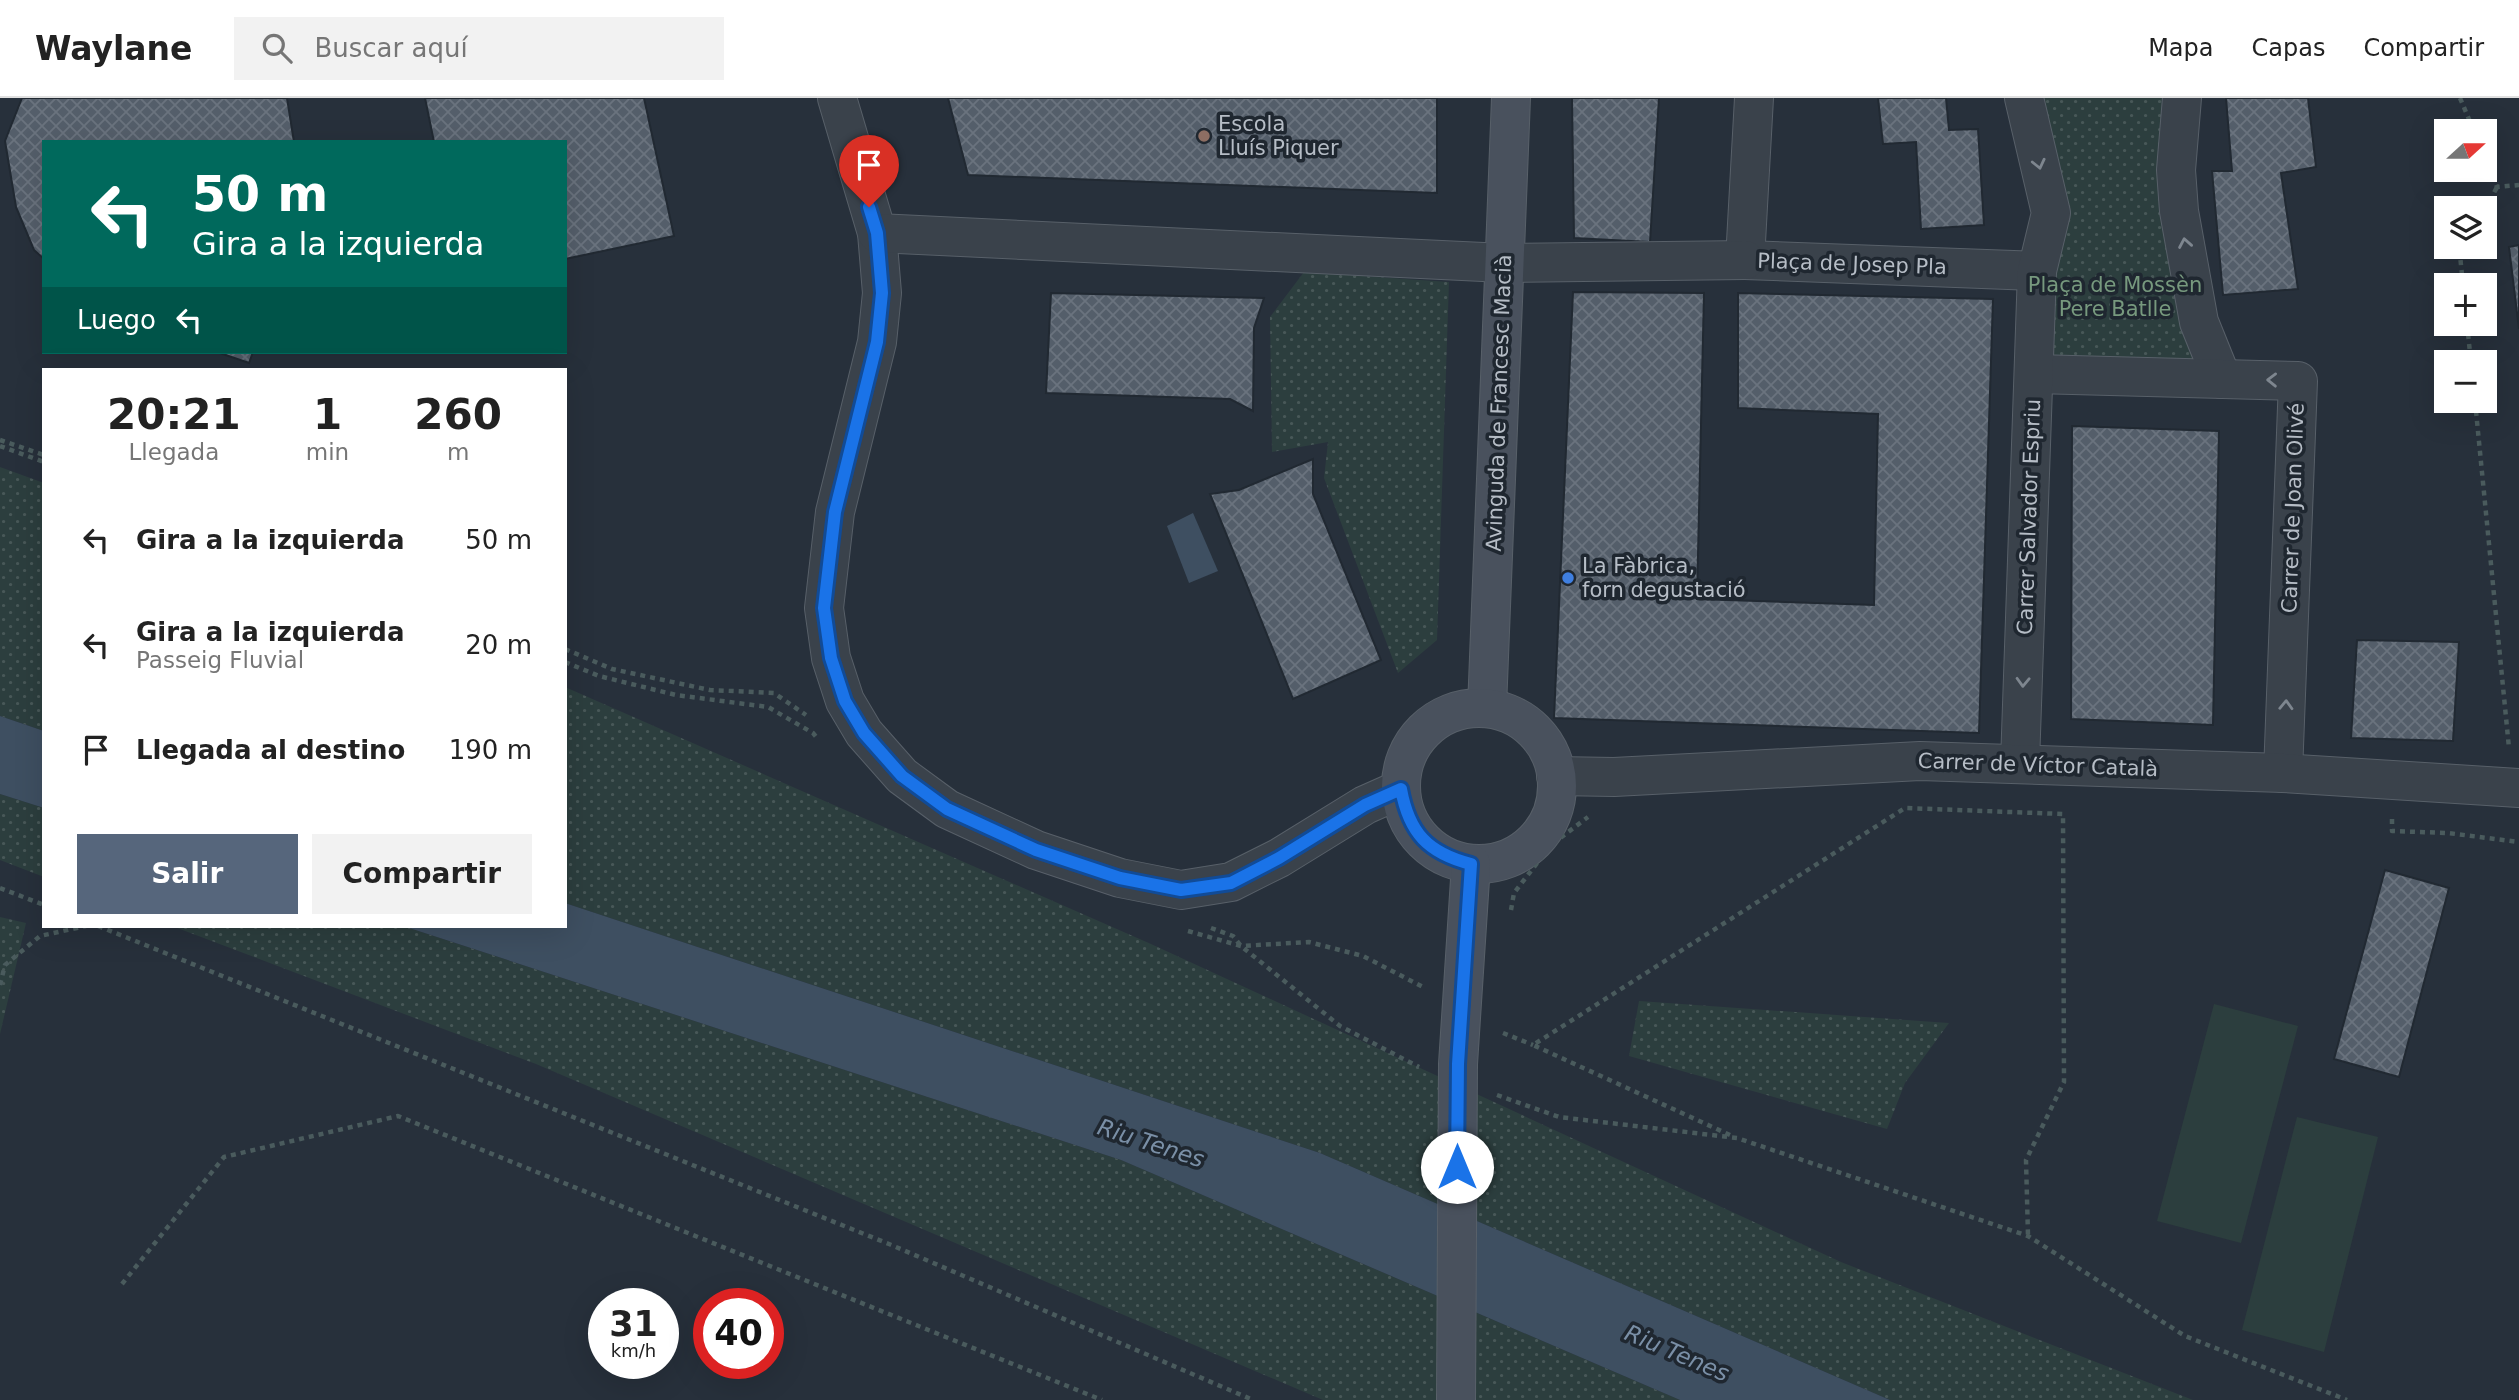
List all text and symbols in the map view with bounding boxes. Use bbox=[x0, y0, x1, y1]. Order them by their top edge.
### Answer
search box bbox=[234, 17, 724, 80]
text: Waylane bbox=[35, 29, 192, 68]
icon: search bbox=[258, 29, 296, 67]
text: Buscar aquí bbox=[314, 33, 468, 63]
text: Mapa bbox=[2148, 34, 2214, 62]
text: Capas bbox=[2252, 34, 2325, 62]
text: Compartir bbox=[2363, 34, 2484, 62]
place label: Escola Lluís Piquer bbox=[1218, 112, 1339, 160]
north arrow bbox=[2434, 119, 2497, 182]
map controls bbox=[2434, 119, 2497, 413]
marker: Escola Lluís Piquer bbox=[1196, 128, 1212, 144]
pin bbox=[839, 135, 899, 207]
icon: arrive bbox=[850, 146, 888, 184]
one-way arrow bbox=[2031, 158, 2046, 170]
text: 50 m bbox=[192, 166, 328, 223]
icon: left bbox=[77, 168, 168, 259]
button: layers bbox=[2434, 196, 2497, 259]
text: Gira a la izquierda bbox=[192, 225, 484, 263]
one-way arrow bbox=[2178, 237, 2193, 249]
street label: Plaça de Josep Pla bbox=[1757, 249, 1947, 279]
street label: Avinguda de Francesc Macià bbox=[1482, 254, 1516, 552]
park label: Plaça de Mossèn Pere Batlle bbox=[2028, 273, 2202, 321]
button: + bbox=[2434, 273, 2497, 336]
icon: left bbox=[170, 301, 208, 339]
text: Luego bbox=[77, 305, 156, 335]
button: − bbox=[2434, 350, 2497, 413]
one-way arrow bbox=[2266, 372, 2277, 388]
text: 20:21 bbox=[107, 390, 241, 439]
text: 1 bbox=[313, 390, 342, 439]
text: 260 bbox=[414, 390, 502, 439]
street label: Carrer Salvador Espriu bbox=[2013, 398, 2045, 636]
street label: Carrer de Joan Olivé bbox=[2277, 402, 2309, 614]
text: Llegada bbox=[129, 439, 219, 465]
text: min bbox=[306, 439, 349, 465]
text: m bbox=[447, 439, 469, 465]
icon: left bbox=[77, 521, 115, 559]
text: Gira a la izquierda bbox=[136, 525, 404, 555]
text: 50 m bbox=[465, 525, 532, 555]
place label: La Fàbrica, forn degustació bbox=[1582, 554, 1746, 602]
marker: La Fàbrica, forn degustació bbox=[1560, 570, 1576, 586]
text: Gira a la izquierda bbox=[136, 617, 404, 647]
icon: left bbox=[77, 626, 115, 664]
text: 20 m bbox=[465, 630, 532, 660]
text: Passeig Fluvial bbox=[136, 647, 304, 673]
one-way arrow bbox=[2015, 677, 2030, 688]
one-way arrow bbox=[2278, 699, 2293, 710]
icon: arrive bbox=[77, 731, 115, 769]
text: Llegada al destino bbox=[136, 735, 405, 765]
text: 190 m bbox=[449, 735, 532, 765]
street label: Carrer de Víctor Català bbox=[1917, 749, 2159, 781]
button: Salir bbox=[77, 834, 298, 914]
button: Compartir bbox=[312, 834, 532, 914]
water label: Riu Tenes bbox=[1095, 1114, 1207, 1172]
position arrow bbox=[1420, 1130, 1494, 1204]
speed limit sign: 40 bbox=[693, 1288, 784, 1379]
text: 31 bbox=[609, 1304, 658, 1344]
water label: Riu Tenes bbox=[1621, 1319, 1733, 1387]
text: km/h bbox=[611, 1340, 656, 1361]

